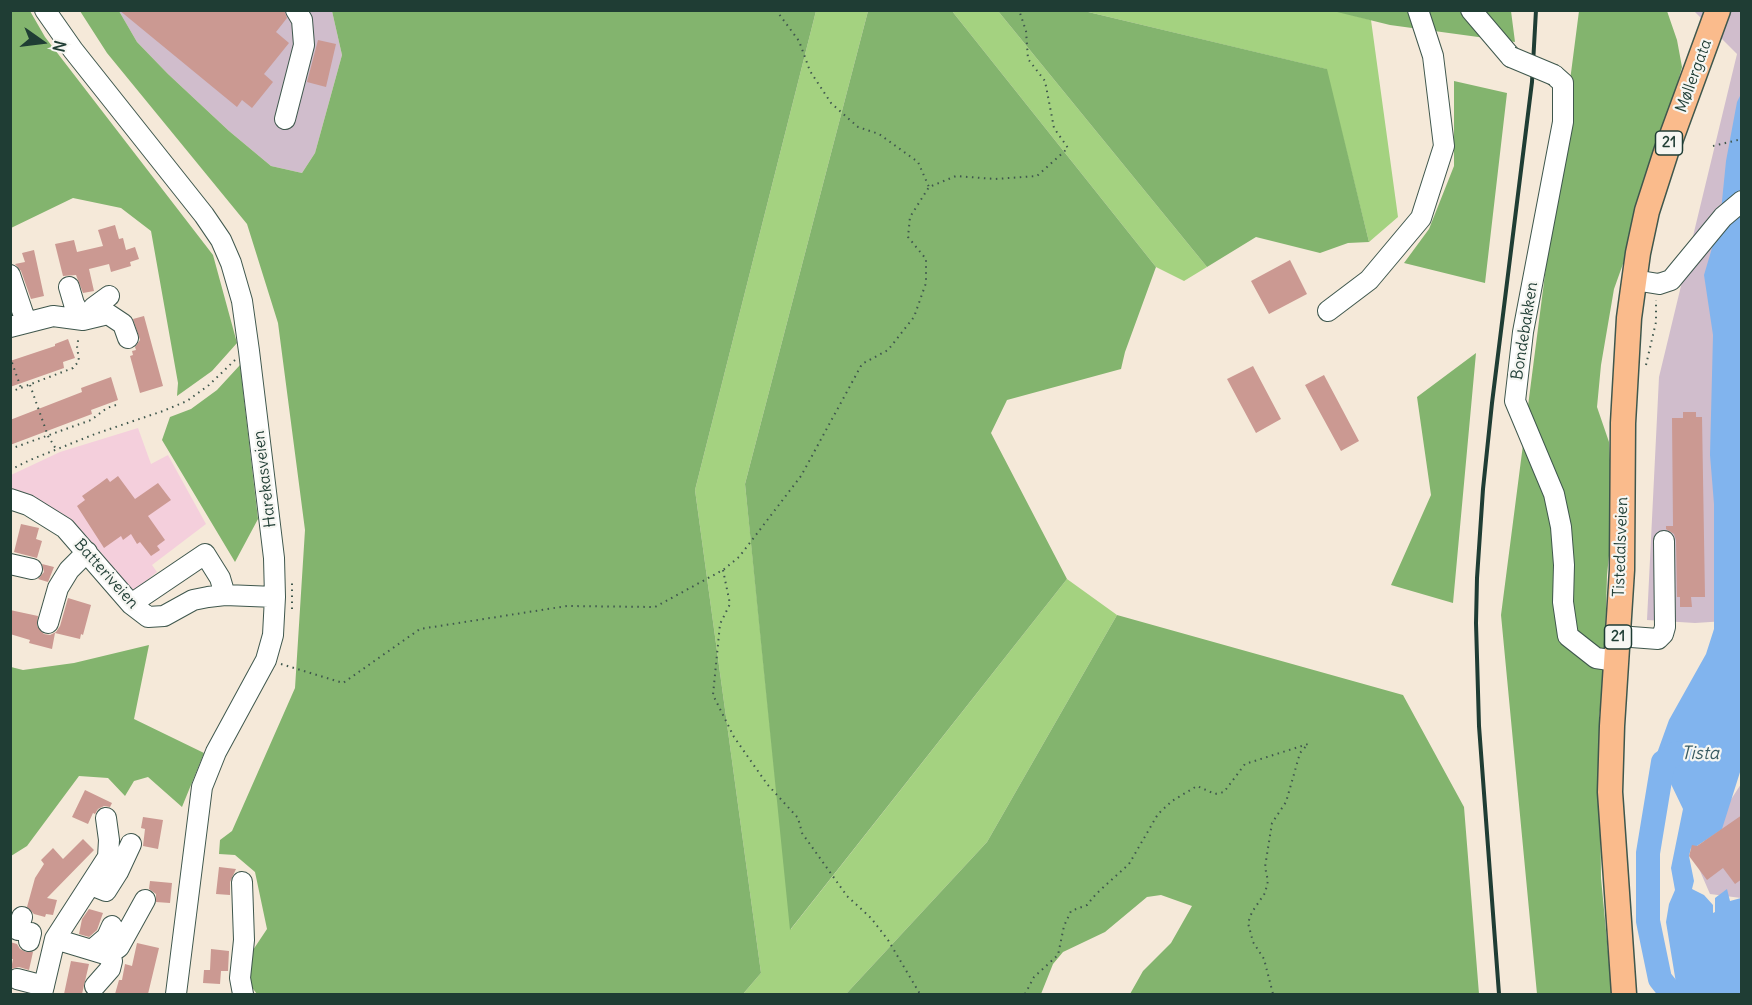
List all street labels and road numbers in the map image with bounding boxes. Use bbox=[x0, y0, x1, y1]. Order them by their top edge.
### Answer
street label: Møllergata bbox=[1672, 37, 1716, 115]
road number: 21 bbox=[1656, 131, 1682, 155]
street label: Bondebakken bbox=[1508, 281, 1542, 381]
street label: Harekasveien bbox=[250, 429, 280, 529]
street label: Tistedalsveien bbox=[1610, 497, 1632, 597]
street label: Batteriveien bbox=[70, 535, 142, 613]
road number: 21 bbox=[1604, 625, 1632, 649]

